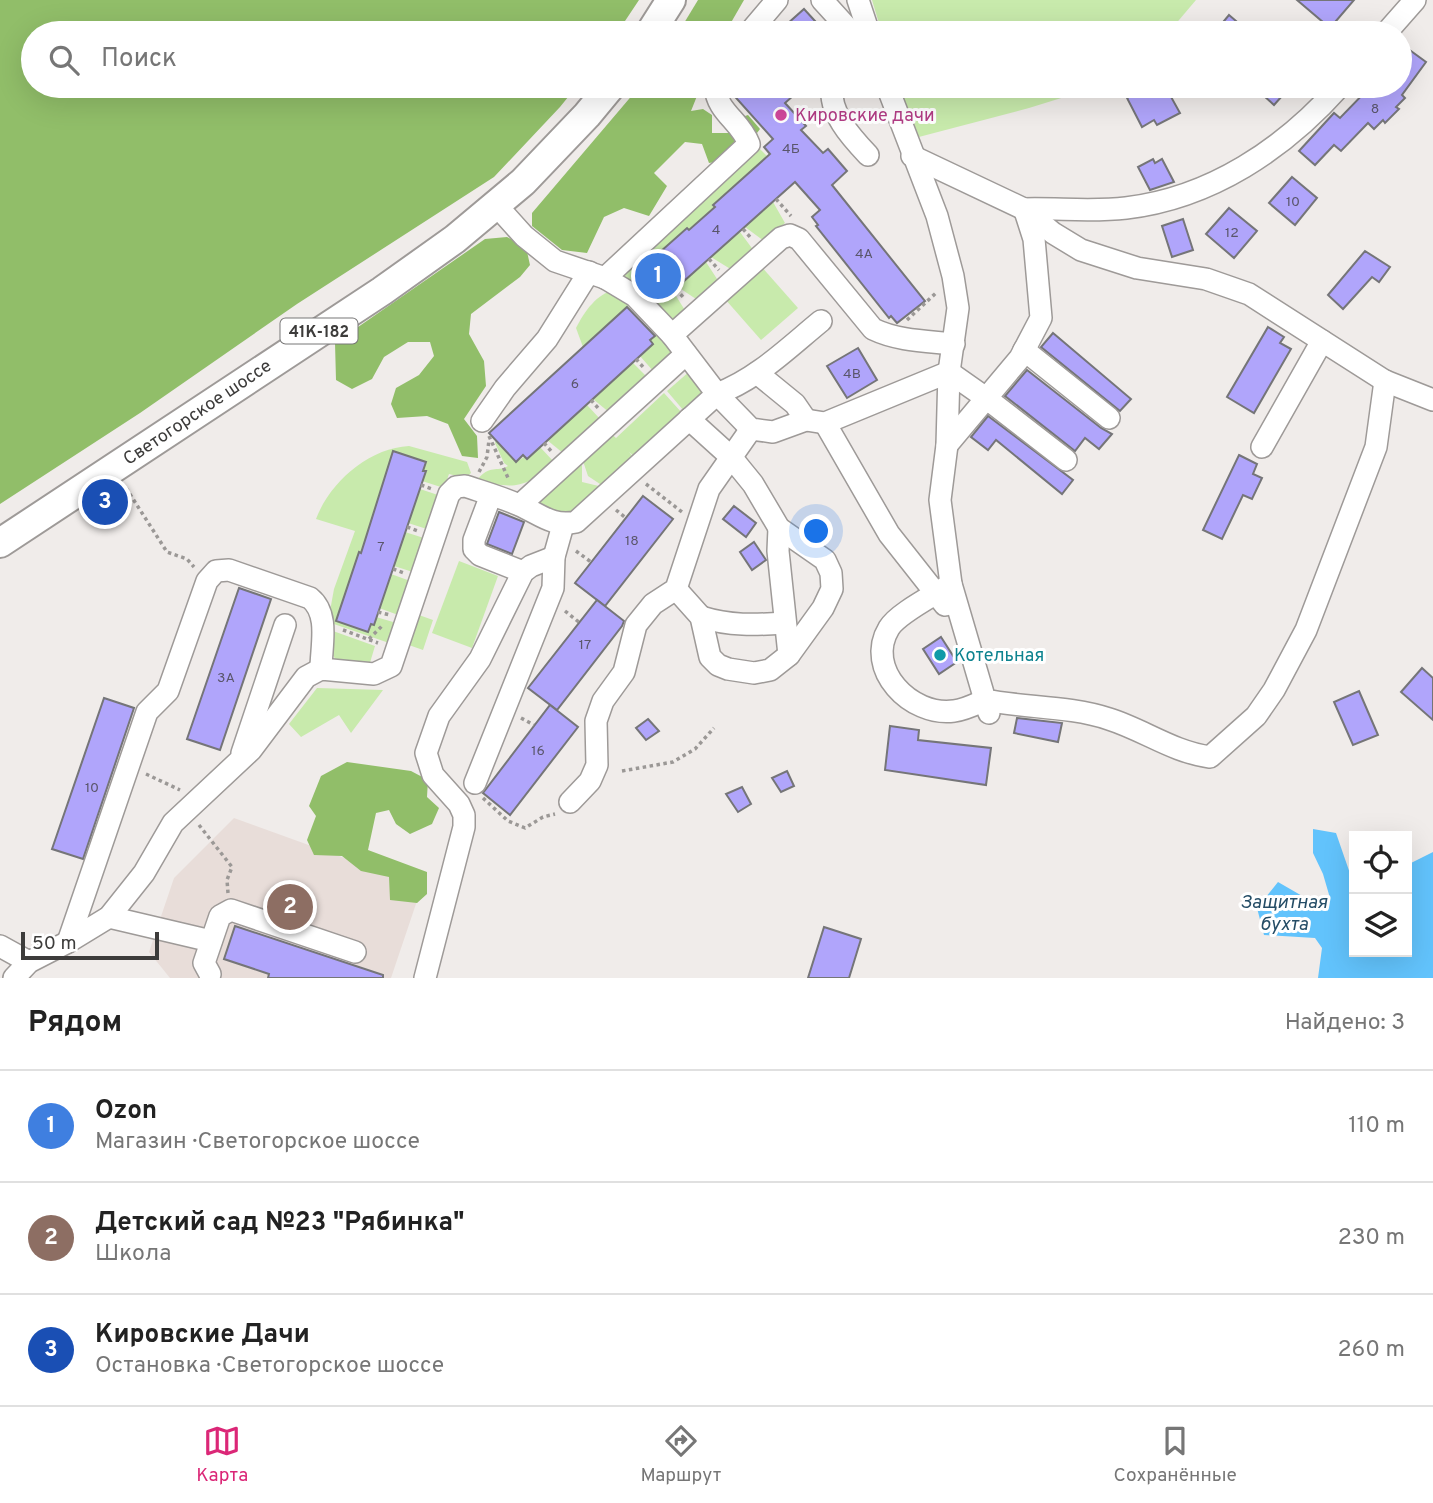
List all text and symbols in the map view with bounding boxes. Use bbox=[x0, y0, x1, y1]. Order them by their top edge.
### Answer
search box bbox=[21, 21, 1412, 98]
icon: search bbox=[45, 41, 83, 79]
text: Поиск bbox=[101, 43, 177, 76]
house number: 8 bbox=[1371, 101, 1379, 118]
place label: Кировские дачи bbox=[795, 105, 935, 128]
marker: Кировские дачи bbox=[773, 107, 789, 123]
house number: 4Б bbox=[782, 141, 800, 158]
house number: 10 bbox=[1286, 194, 1300, 211]
house number: 4 bbox=[712, 222, 720, 239]
house number: 12 bbox=[1225, 225, 1239, 242]
house number: 4А bbox=[855, 246, 873, 263]
pin: 1 bbox=[635, 250, 681, 302]
road number: 41К-182 bbox=[280, 318, 358, 344]
street label: Светогорское шоссе bbox=[119, 355, 276, 471]
house number: 4В bbox=[843, 366, 861, 383]
house number: 6 bbox=[571, 376, 579, 393]
pin: 3 bbox=[82, 476, 128, 528]
your location bbox=[799, 514, 833, 548]
house number: 18 bbox=[625, 533, 639, 550]
house number: 7 bbox=[377, 539, 385, 556]
house number: 17 bbox=[579, 637, 591, 654]
place label: Котельная bbox=[954, 645, 1044, 668]
marker: Котельная bbox=[932, 647, 948, 663]
house number: 3А bbox=[217, 670, 235, 687]
house number: 16 bbox=[531, 743, 545, 760]
house number: 10 bbox=[85, 780, 99, 797]
map controls bbox=[1349, 831, 1412, 957]
button: locate bbox=[1349, 831, 1412, 894]
pin: 2 bbox=[267, 881, 313, 933]
water label: Защитная бухта bbox=[1241, 891, 1329, 937]
button: layers bbox=[1349, 894, 1412, 957]
scale bar bbox=[21, 929, 159, 961]
text: 50 m bbox=[32, 932, 77, 956]
text: Рядом bbox=[28, 1005, 122, 1042]
text: Найдено: 3 bbox=[1285, 1009, 1405, 1038]
text: Ozon bbox=[95, 1095, 157, 1128]
text: 1 bbox=[46, 1112, 56, 1141]
text: 110 m bbox=[1348, 1112, 1405, 1141]
text: Магазин · Светогорское шоссе bbox=[95, 1128, 420, 1157]
text: Детский сад №23 "Рябинка" bbox=[95, 1207, 465, 1240]
text: 2 bbox=[44, 1224, 58, 1253]
text: 230 m bbox=[1338, 1224, 1405, 1253]
text: Школа bbox=[95, 1240, 171, 1269]
text: Кировские Дачи bbox=[95, 1319, 310, 1352]
text: 3 bbox=[44, 1336, 58, 1365]
text: 260 m bbox=[1338, 1336, 1405, 1365]
text: Остановка · Светогорское шоссе bbox=[95, 1352, 444, 1381]
tab: Карта bbox=[196, 1422, 248, 1488]
tab: Маршрут bbox=[640, 1422, 721, 1488]
tab: Сохранённые bbox=[1114, 1422, 1237, 1488]

